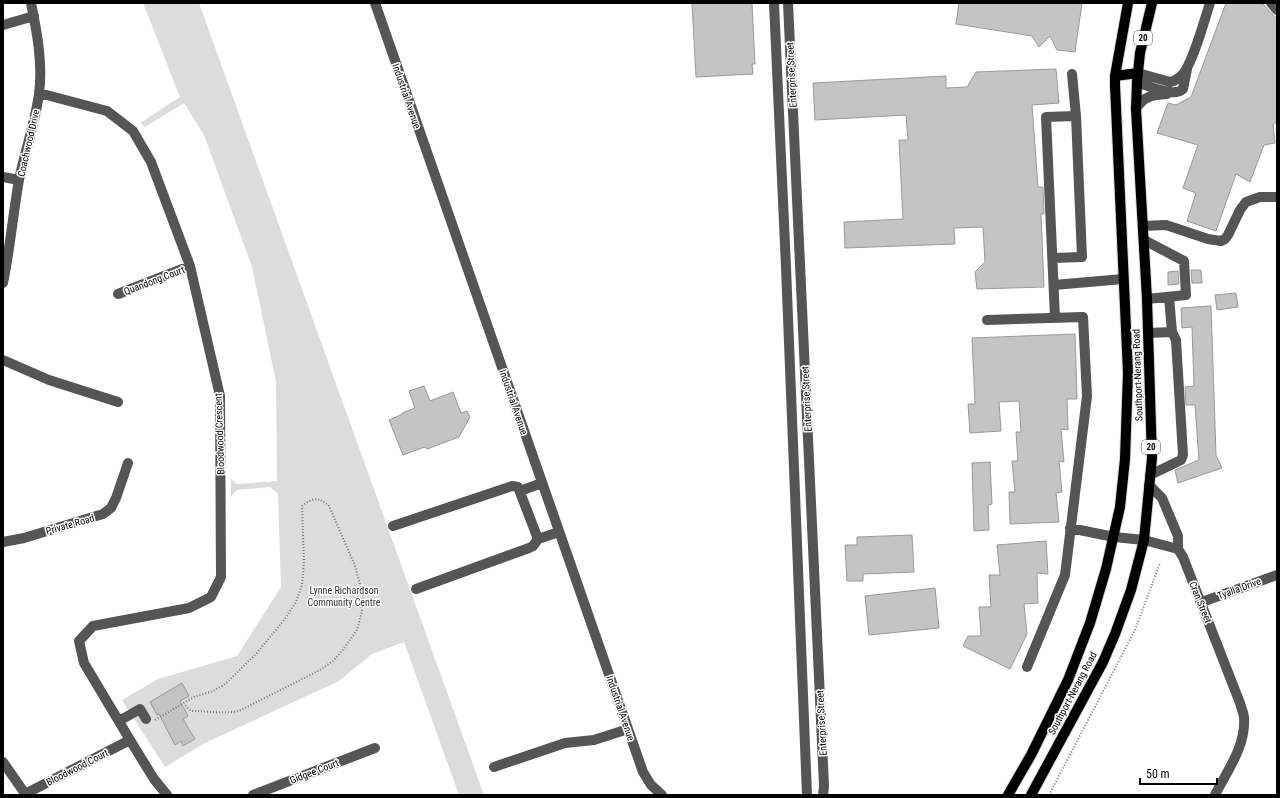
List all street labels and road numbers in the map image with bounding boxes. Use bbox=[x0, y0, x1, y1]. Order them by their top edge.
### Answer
road number: 20 bbox=[1134, 31, 1152, 45]
street label: Enterprise Street bbox=[784, 42, 799, 108]
street label: Industrial Avenue bbox=[390, 62, 423, 130]
street label: Coachwood Drive bbox=[15, 108, 42, 178]
street label: Quandong Court bbox=[122, 264, 186, 297]
street label: Southport-Nerang Road bbox=[1130, 329, 1145, 421]
street label: Enterprise Street bbox=[799, 366, 814, 432]
street label: Industrial Avenue bbox=[497, 368, 530, 436]
street label: Bloodwood Crescent bbox=[213, 393, 226, 475]
road number: 20 bbox=[1142, 440, 1160, 454]
street label: Private Road bbox=[45, 512, 96, 537]
street label: Tyalla Drive bbox=[1216, 575, 1263, 601]
street label: Cran Street bbox=[1187, 580, 1214, 625]
street label: Southport-Nerang Road bbox=[1046, 650, 1099, 737]
street label: Industrial Avenue bbox=[604, 674, 637, 742]
street label: Enterprise Street bbox=[814, 690, 829, 756]
street label: Bloodwood Court bbox=[44, 747, 110, 788]
street label: Gidgee Court bbox=[288, 757, 340, 786]

